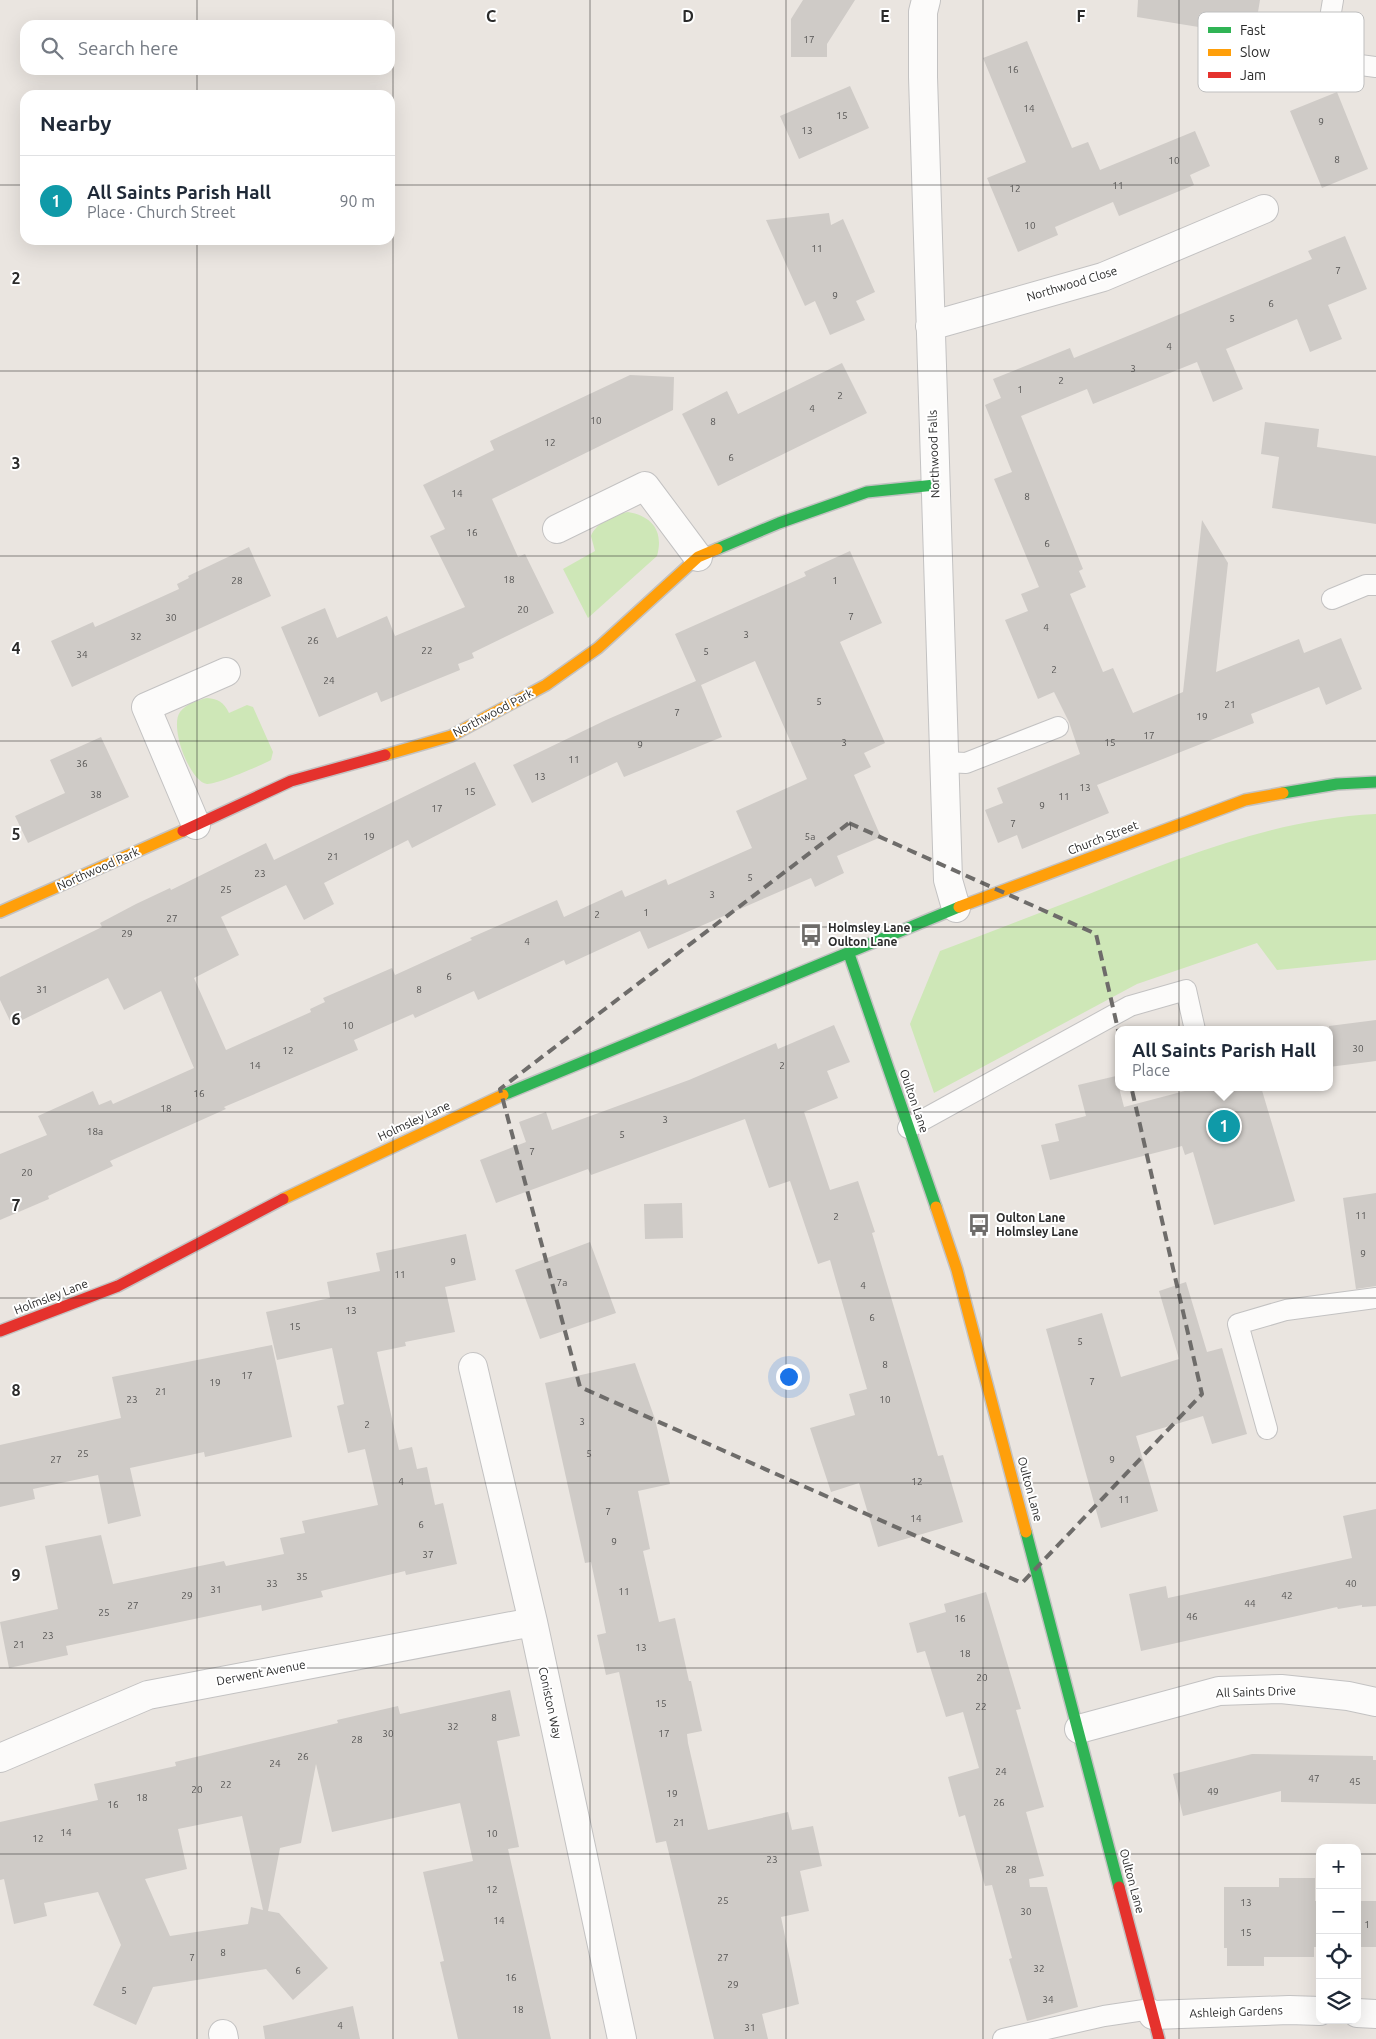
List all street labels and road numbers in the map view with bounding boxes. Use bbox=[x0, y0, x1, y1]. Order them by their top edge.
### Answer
street label: Northwood Close bbox=[1025, 264, 1119, 304]
street label: Northwood Falls bbox=[925, 410, 942, 498]
street label: Northwood Park bbox=[451, 686, 535, 739]
street label: Church Street bbox=[1066, 818, 1140, 857]
street label: Northwood Park bbox=[55, 845, 141, 893]
street label: Oulton Lane bbox=[898, 1067, 931, 1134]
street label: Holmsley Lane bbox=[376, 1098, 452, 1143]
street label: Holmsley Lane bbox=[12, 1276, 90, 1317]
street label: Oulton Lane bbox=[1016, 1455, 1045, 1523]
street label: Derwent Avenue bbox=[215, 1657, 307, 1688]
street label: Coniston Way bbox=[536, 1666, 565, 1740]
street label: All Saints Drive bbox=[1216, 1684, 1296, 1699]
street label: Oulton Lane bbox=[1118, 1847, 1147, 1915]
street label: Ashleigh Gardens bbox=[1189, 2003, 1283, 2020]

